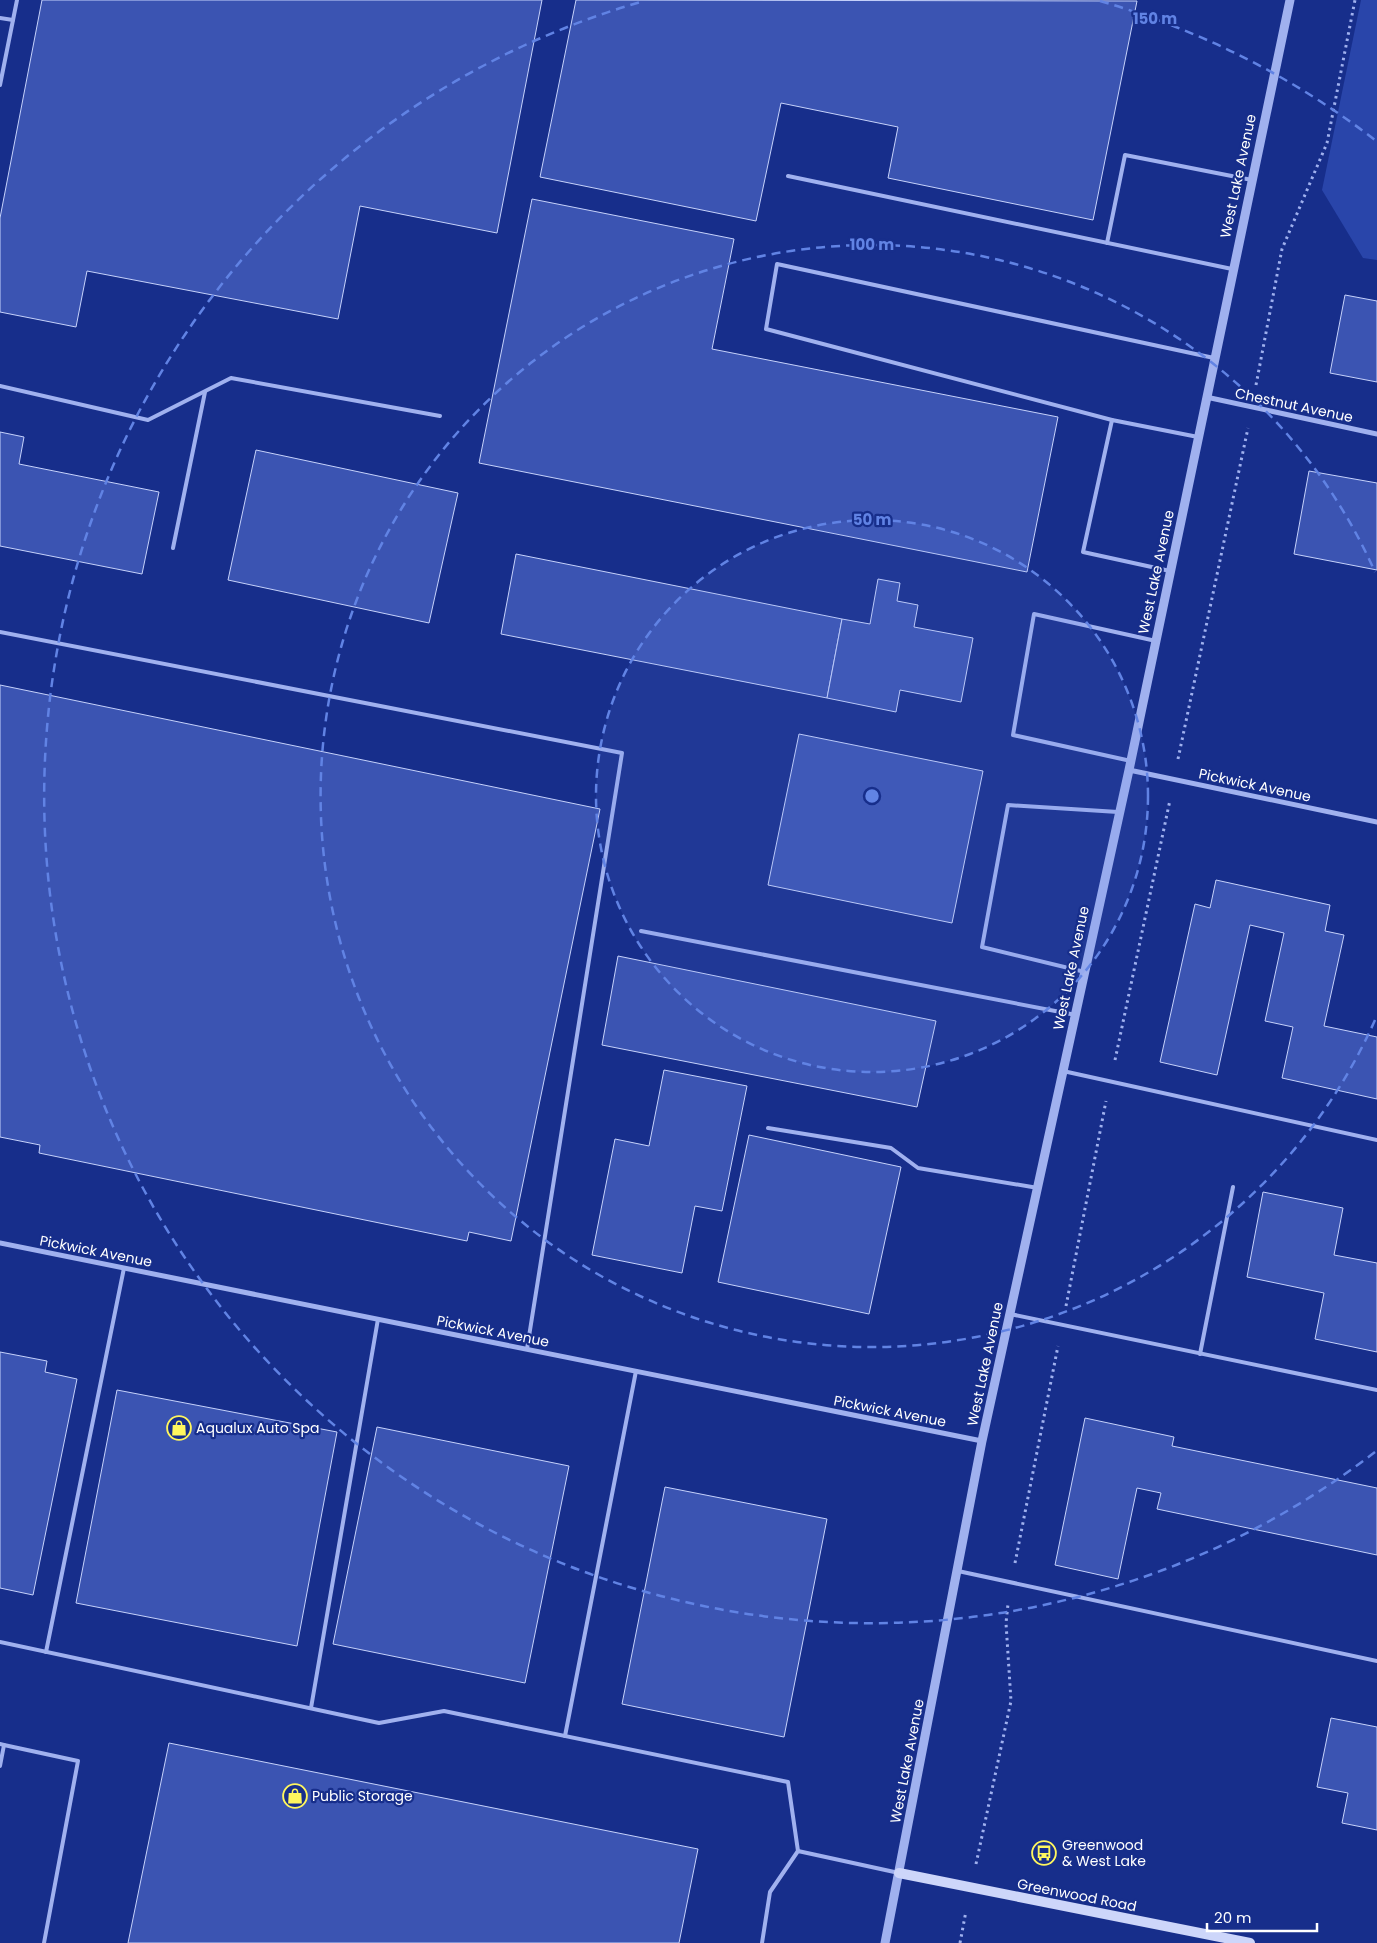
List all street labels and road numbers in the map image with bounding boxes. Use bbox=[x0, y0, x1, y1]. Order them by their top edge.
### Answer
street label: West Lake Avenue bbox=[1215, 112, 1261, 240]
street label: Chestnut Avenue bbox=[1233, 383, 1355, 427]
street label: West Lake Avenue bbox=[1133, 508, 1179, 636]
street label: Pickwick Avenue bbox=[1197, 763, 1313, 807]
street label: West Lake Avenue bbox=[1048, 904, 1094, 1032]
street label: Pickwick Avenue bbox=[38, 1230, 154, 1272]
street label: West Lake Avenue bbox=[962, 1300, 1008, 1428]
street label: Pickwick Avenue bbox=[435, 1310, 551, 1352]
street label: Pickwick Avenue bbox=[832, 1390, 948, 1432]
street label: West Lake Avenue bbox=[885, 1697, 929, 1825]
street label: Greenwood Road bbox=[1015, 1874, 1139, 1916]

